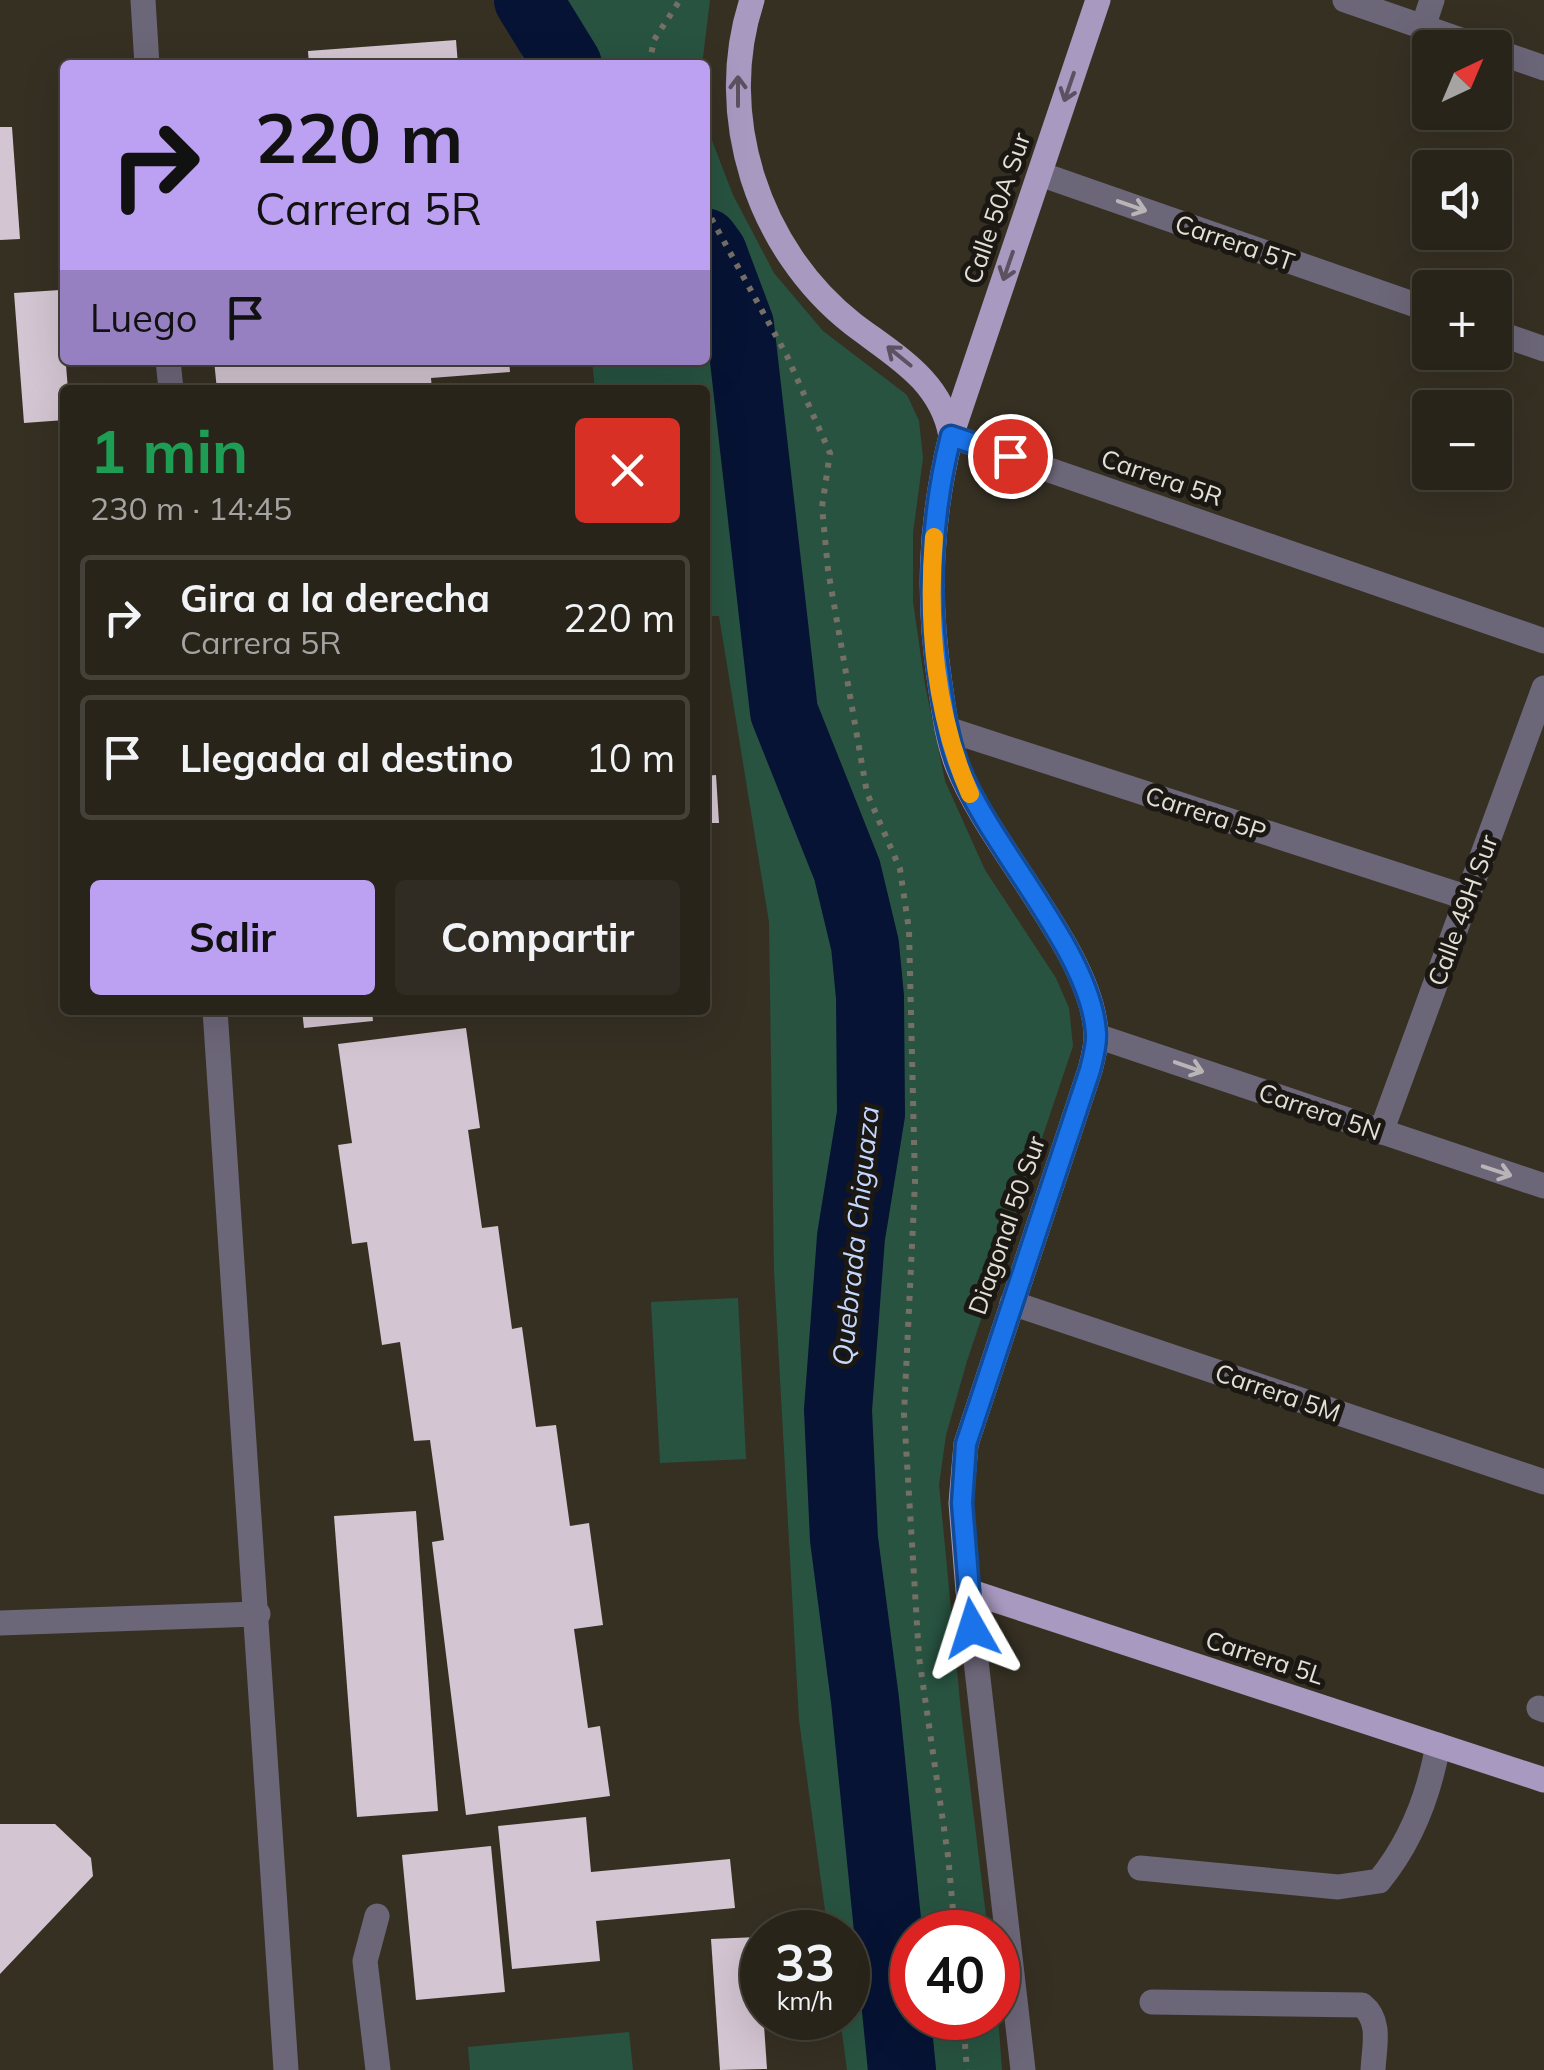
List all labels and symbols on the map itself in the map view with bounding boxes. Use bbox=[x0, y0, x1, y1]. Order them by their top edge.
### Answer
north arrow bbox=[1412, 30, 1512, 130]
one-way arrow bbox=[1059, 71, 1077, 102]
one-way arrow bbox=[728, 75, 748, 108]
street label: Calle 50A Sur bbox=[956, 128, 1036, 288]
one-way arrow bbox=[1115, 198, 1146, 216]
street label: Carrera 5T bbox=[1171, 207, 1299, 277]
one-way arrow bbox=[998, 250, 1016, 282]
one-way arrow bbox=[887, 345, 913, 367]
pin bbox=[968, 414, 1053, 499]
street label: Carrera 5R bbox=[1097, 442, 1227, 512]
street label: Carrera 5P bbox=[1142, 779, 1270, 847]
street label: Calle 49H Sur bbox=[1420, 830, 1504, 990]
one-way arrow bbox=[1173, 1060, 1205, 1078]
street label: Carrera 5N bbox=[1255, 1076, 1385, 1146]
water label: Quebrada Chiguaza bbox=[824, 1104, 886, 1368]
street label: Diagonal 50 Sur bbox=[961, 1132, 1051, 1318]
one-way arrow bbox=[1481, 1163, 1513, 1181]
street label: Carrera 5M bbox=[1211, 1356, 1345, 1428]
position arrow bbox=[920, 1576, 1024, 1680]
street label: Carrera 5L bbox=[1202, 1623, 1328, 1691]
speed limit sign: 40 bbox=[890, 1910, 1020, 2040]

